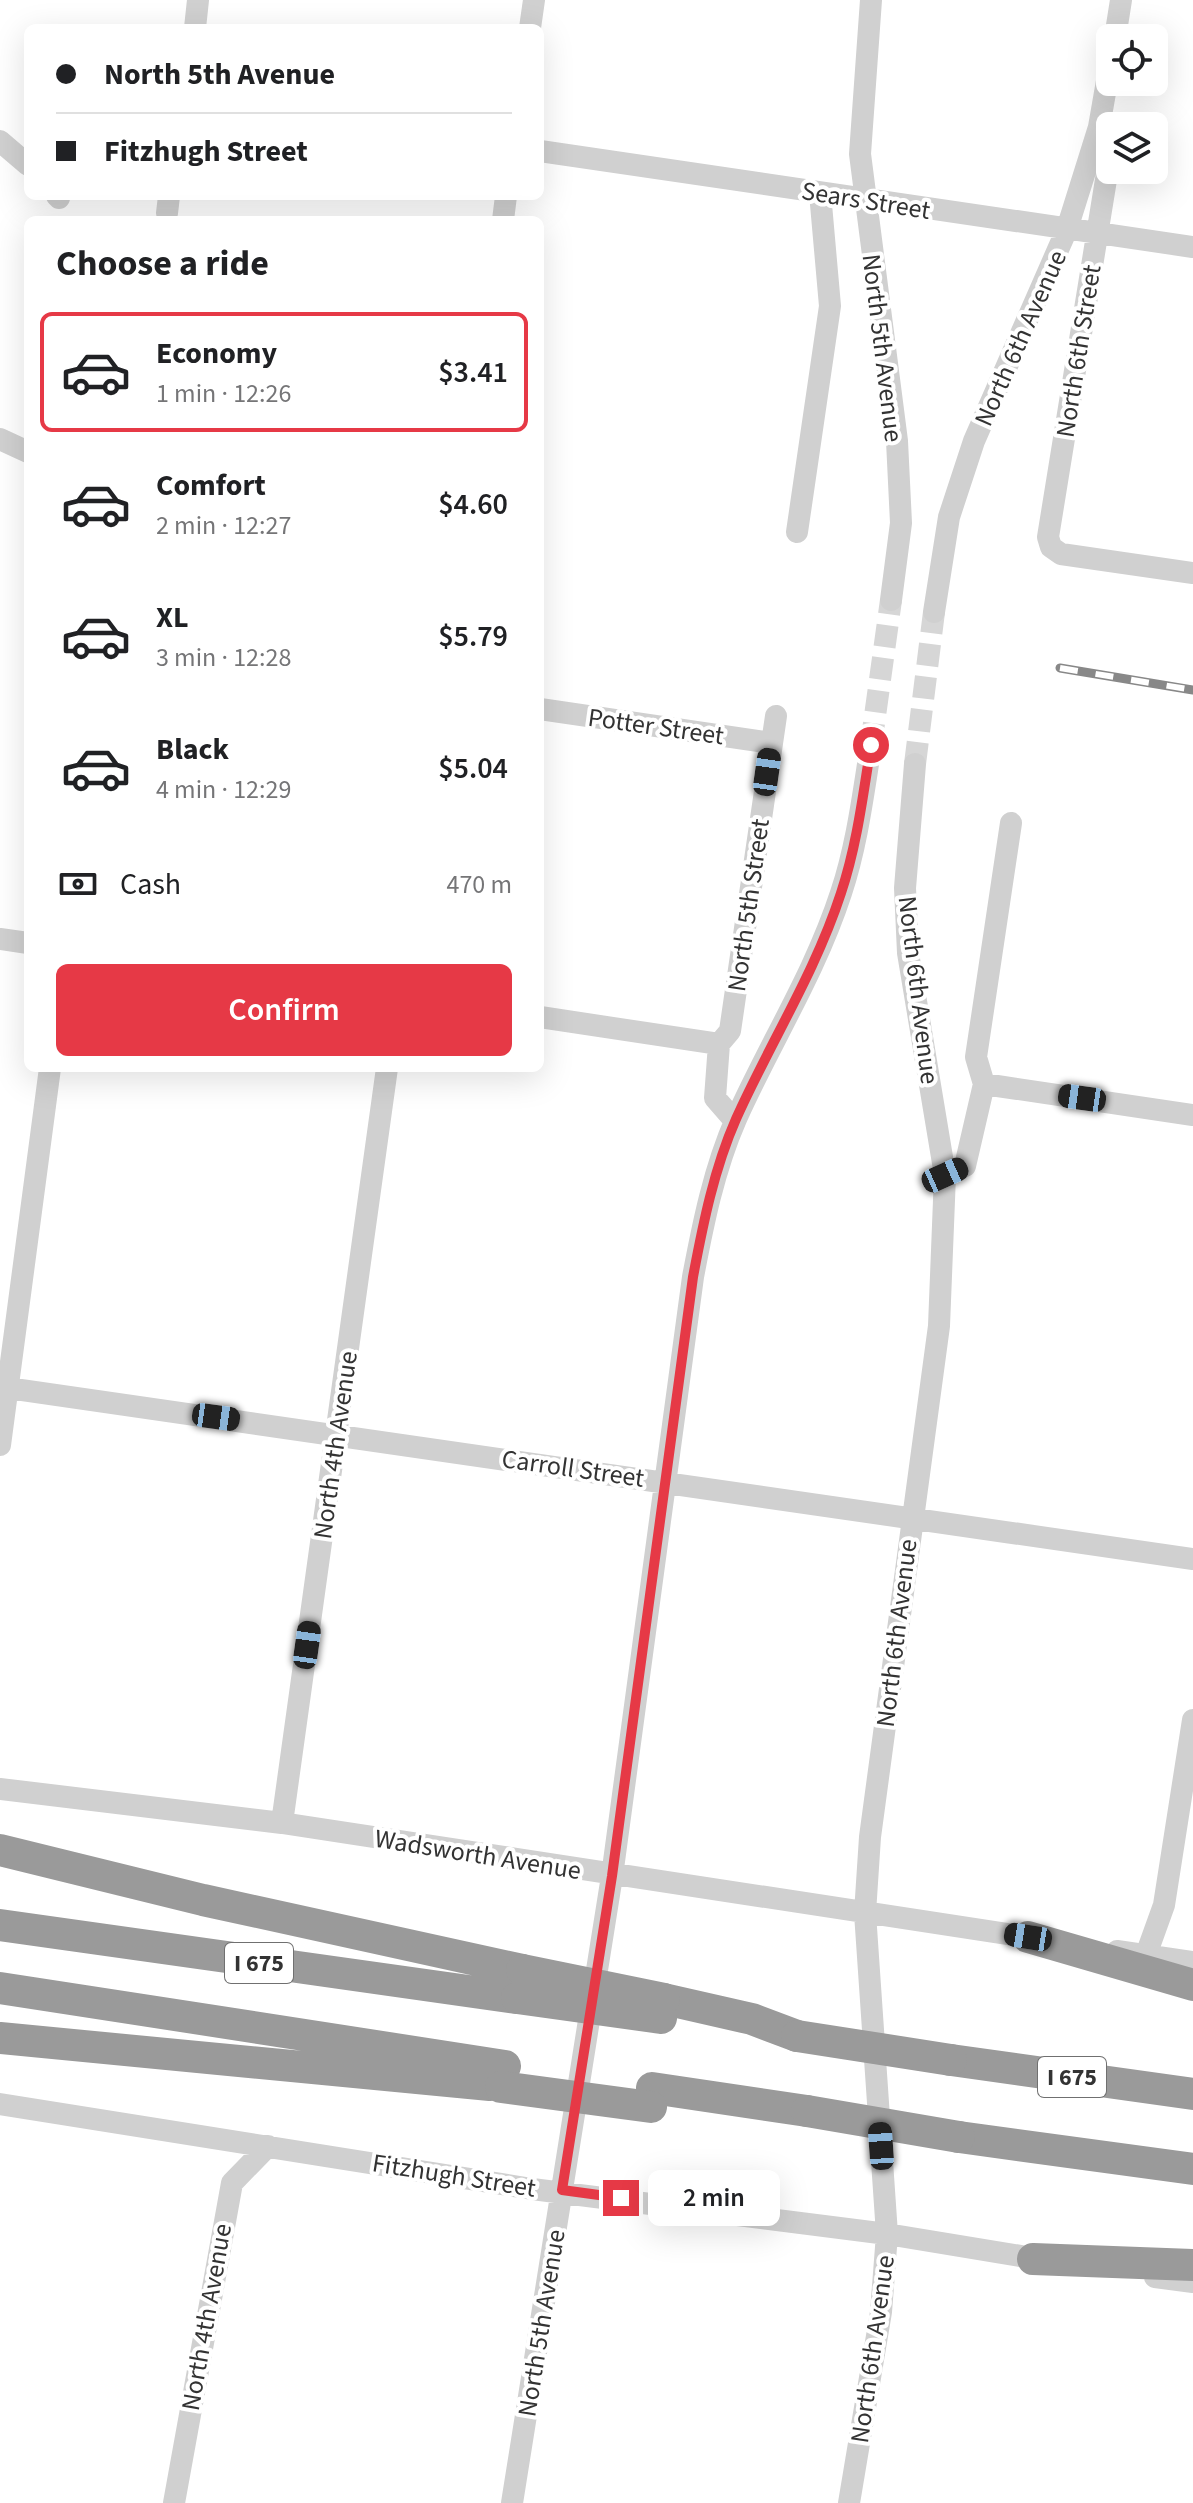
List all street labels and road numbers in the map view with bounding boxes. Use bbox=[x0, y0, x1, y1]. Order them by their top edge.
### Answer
street label: Sears Street bbox=[799, 172, 933, 229]
street label: North 6th Avenue bbox=[965, 244, 1076, 432]
street label: North 5th Avenue bbox=[853, 252, 912, 444]
street label: North 6th Street bbox=[1047, 262, 1110, 440]
street label: Potter Street bbox=[586, 699, 726, 754]
street label: North 5th Street bbox=[718, 816, 779, 994]
street label: North 6th Avenue bbox=[889, 894, 948, 1086]
street label: North 4th Avenue bbox=[304, 1349, 367, 1541]
street label: Carroll Street bbox=[499, 1440, 647, 1497]
street label: North 6th Avenue bbox=[867, 1537, 926, 1729]
street label: Wadsworth Avenue bbox=[372, 1820, 584, 1889]
road number: I 675 bbox=[225, 1943, 293, 1983]
road number: I 675 bbox=[1038, 2057, 1106, 2097]
street label: Fitzhugh Street bbox=[370, 2144, 538, 2207]
street label: North 4th Avenue bbox=[172, 2221, 241, 2413]
street label: North 5th Avenue bbox=[508, 2227, 575, 2419]
street label: North 6th Avenue bbox=[841, 2253, 904, 2445]

